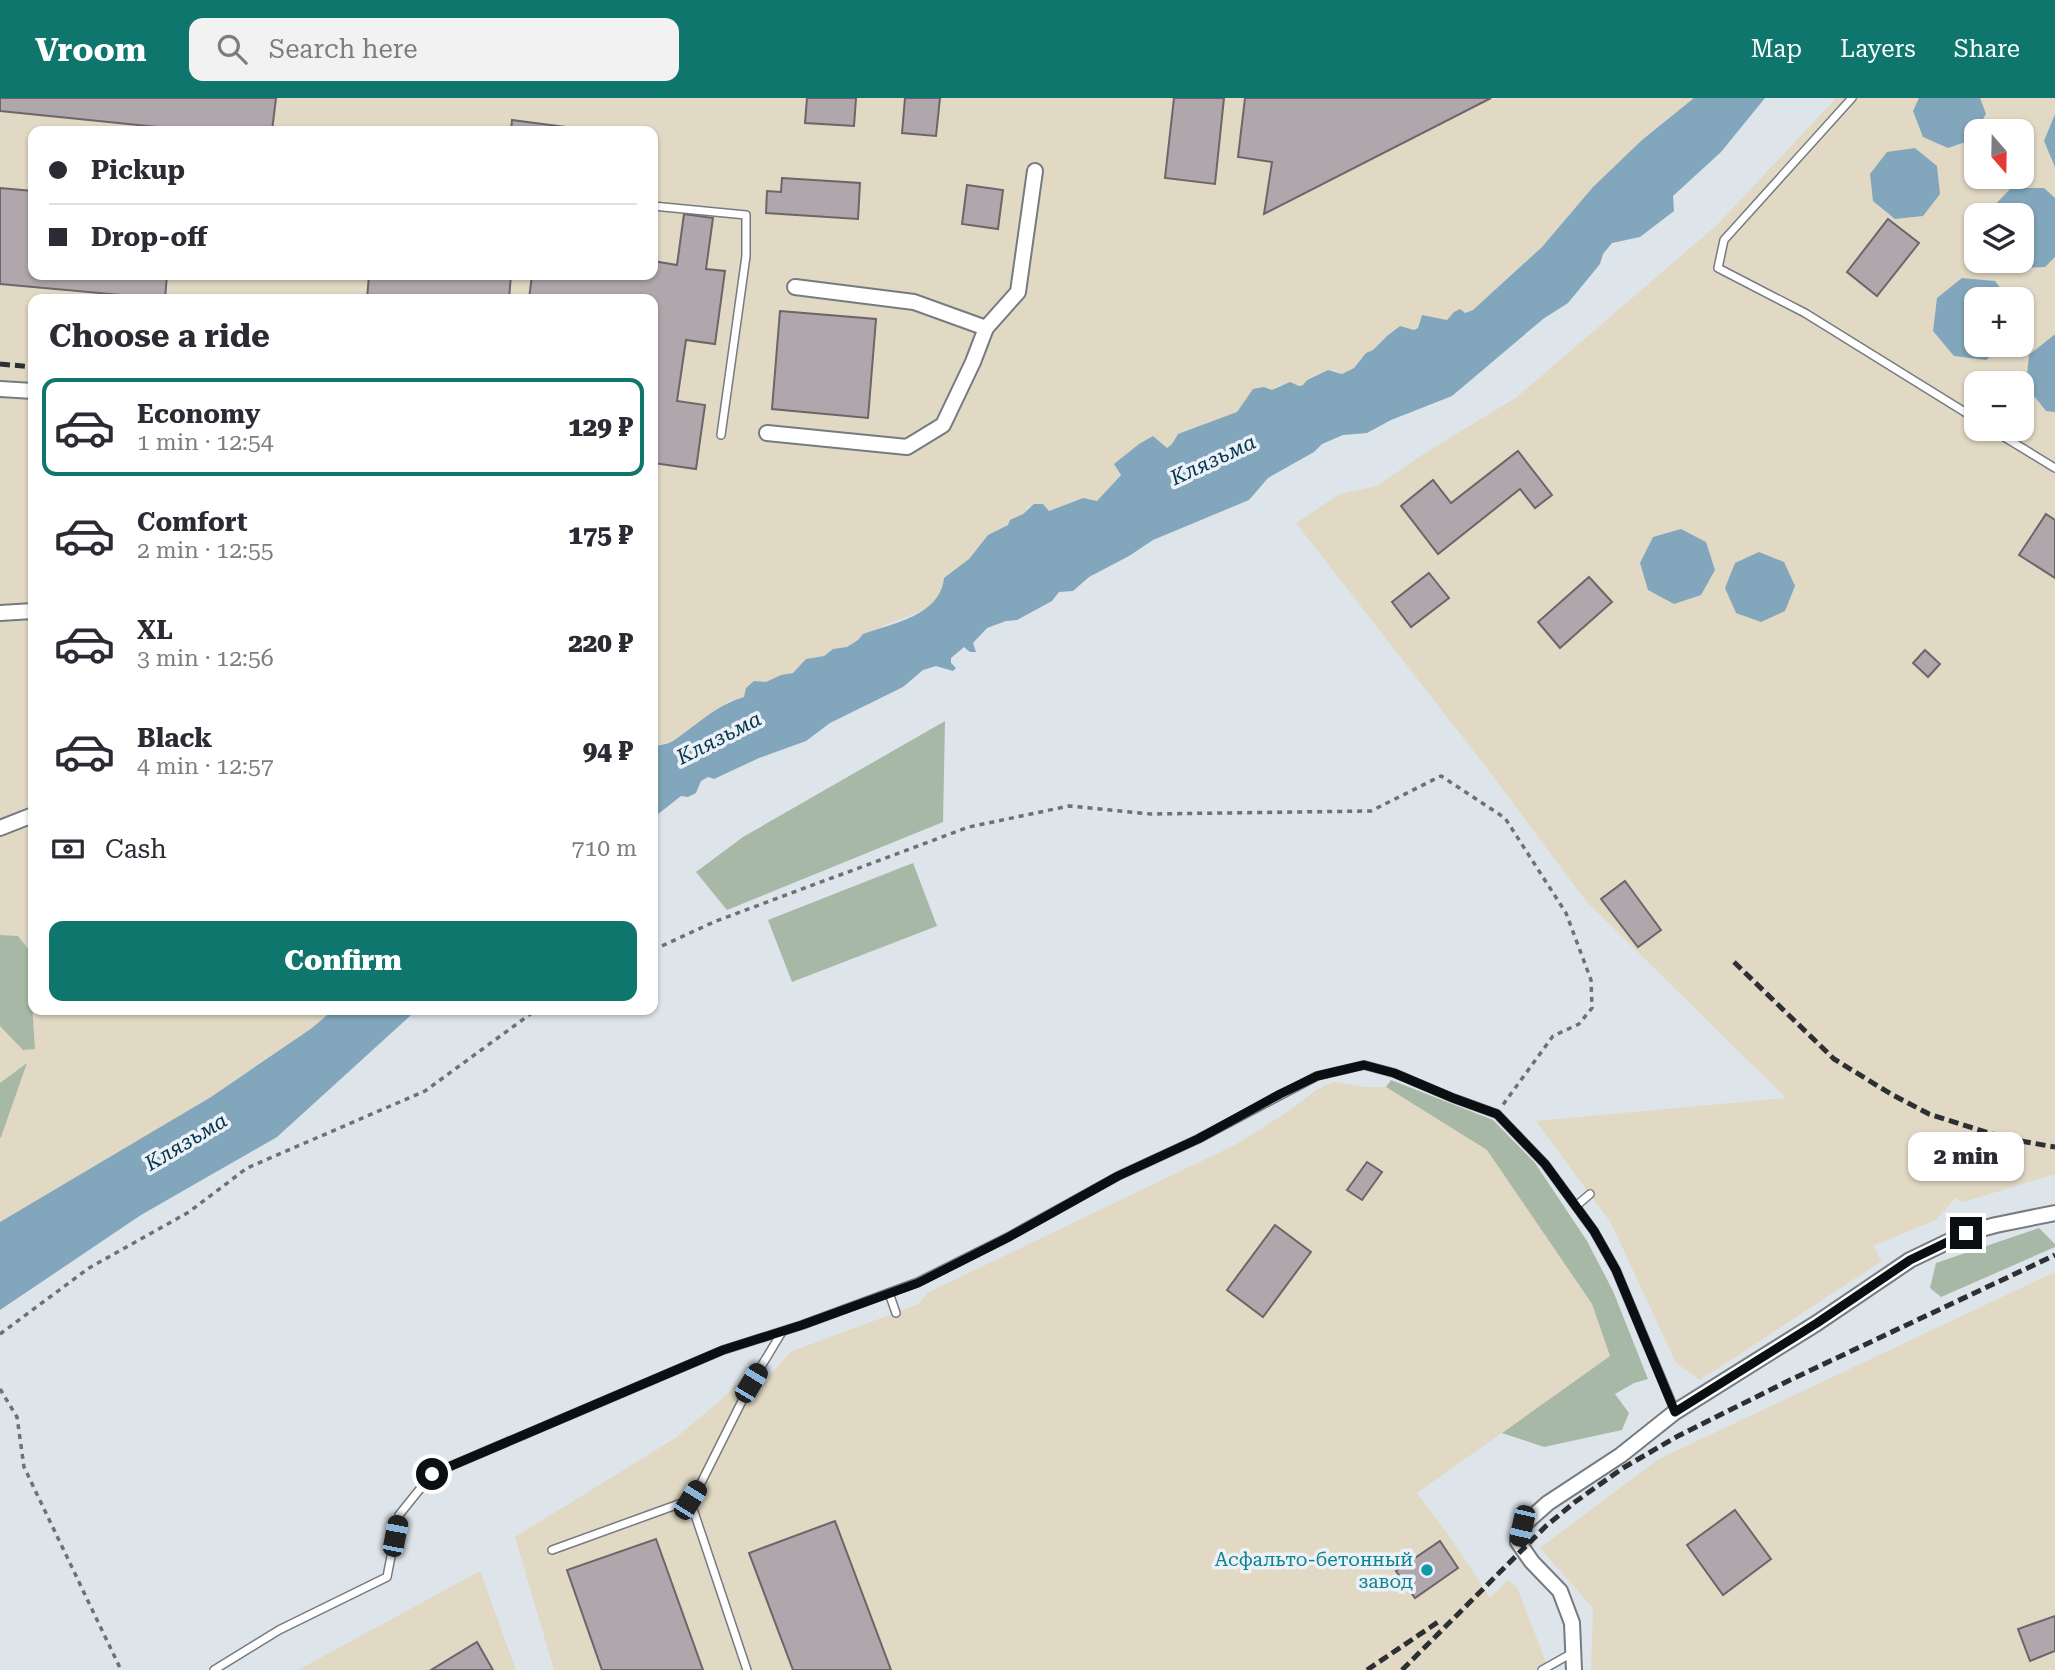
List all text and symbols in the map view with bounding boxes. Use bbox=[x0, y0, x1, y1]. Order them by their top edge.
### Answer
search box bbox=[189, 18, 679, 81]
text: Vroom bbox=[35, 30, 147, 69]
icon: search bbox=[213, 30, 251, 68]
text: Search here bbox=[269, 34, 418, 64]
text: Map bbox=[1751, 35, 1802, 63]
text: Layers bbox=[1840, 35, 1916, 63]
text: Share bbox=[1954, 35, 2020, 63]
north arrow bbox=[1964, 119, 2034, 189]
map controls bbox=[1964, 119, 2034, 441]
text: Pickup bbox=[91, 155, 185, 185]
button: layers bbox=[1964, 203, 2034, 273]
text: Drop-off bbox=[91, 222, 207, 252]
button: + bbox=[1964, 287, 2034, 357]
text: Choose a ride bbox=[49, 317, 270, 355]
button: − bbox=[1964, 371, 2034, 441]
icon: car bbox=[53, 396, 116, 459]
text: Economy bbox=[137, 399, 260, 429]
text: 129 ₽ bbox=[568, 412, 633, 442]
text: 1 min · 12:54 bbox=[137, 429, 274, 456]
water label: Клязьма bbox=[1165, 430, 1260, 491]
icon: car bbox=[53, 504, 116, 567]
text: Comfort bbox=[137, 507, 247, 537]
text: 175 ₽ bbox=[568, 520, 633, 550]
text: 2 min · 12:55 bbox=[137, 537, 274, 564]
icon: car bbox=[53, 612, 116, 675]
text: XL bbox=[137, 615, 173, 645]
text: 220 ₽ bbox=[568, 628, 633, 658]
text: 3 min · 12:56 bbox=[137, 645, 274, 672]
water label: Клязьма bbox=[672, 706, 765, 770]
icon: car bbox=[53, 720, 116, 783]
text: Black bbox=[137, 723, 212, 753]
text: 94 ₽ bbox=[583, 736, 633, 766]
text: 4 min · 12:57 bbox=[137, 753, 274, 780]
icon: cash bbox=[49, 830, 87, 868]
text: Cash bbox=[105, 834, 167, 864]
text: 710 m bbox=[572, 835, 637, 862]
button: Confirm bbox=[49, 921, 637, 1001]
water label: Клязьма bbox=[140, 1108, 231, 1176]
callout: 2 min bbox=[1908, 1132, 2024, 1180]
text: 2 min bbox=[1934, 1143, 1998, 1170]
route end bbox=[1950, 1217, 1982, 1249]
car bbox=[732, 1360, 771, 1406]
route start bbox=[416, 1458, 448, 1490]
car bbox=[670, 1477, 711, 1523]
car bbox=[1508, 1503, 1537, 1549]
car bbox=[381, 1513, 410, 1559]
place label: Асфальто-бетонный завод bbox=[1215, 1548, 1413, 1593]
marker: Асфальто-бетонный завод bbox=[1419, 1562, 1435, 1578]

